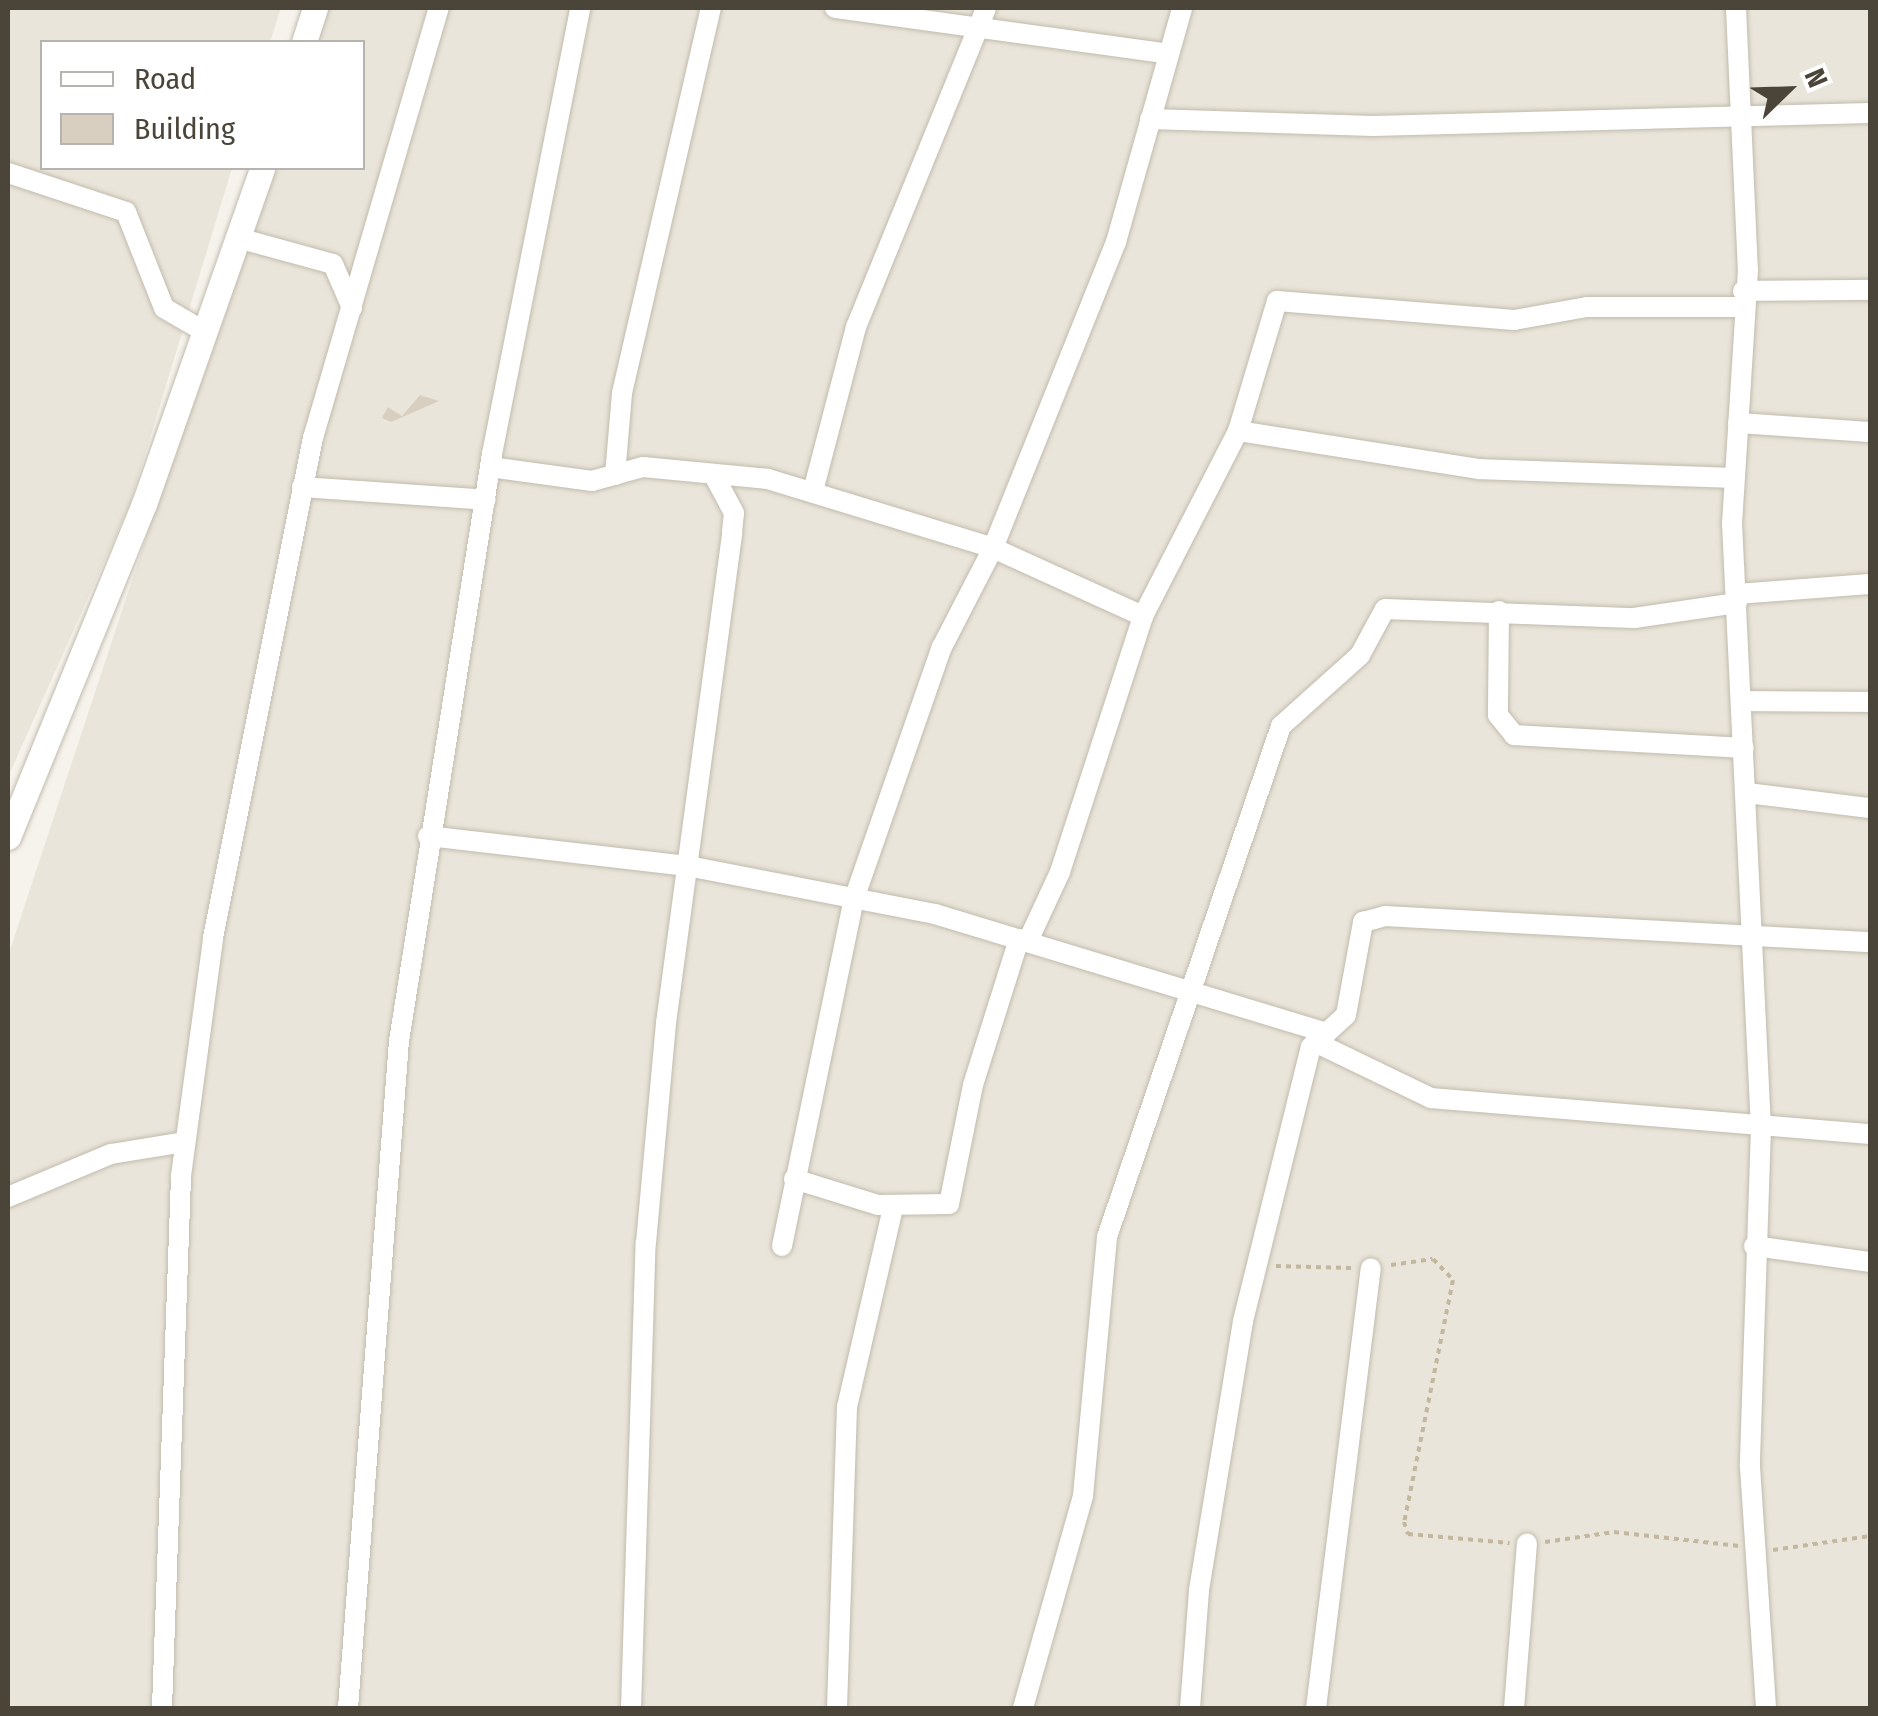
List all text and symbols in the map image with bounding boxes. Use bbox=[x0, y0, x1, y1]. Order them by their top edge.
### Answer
legend bbox=[40, 40, 365, 170]
north arrow bbox=[1738, 40, 1838, 140]
text: Road bbox=[134, 61, 196, 97]
text: N bbox=[1798, 64, 1835, 92]
text: Building bbox=[134, 111, 235, 147]

